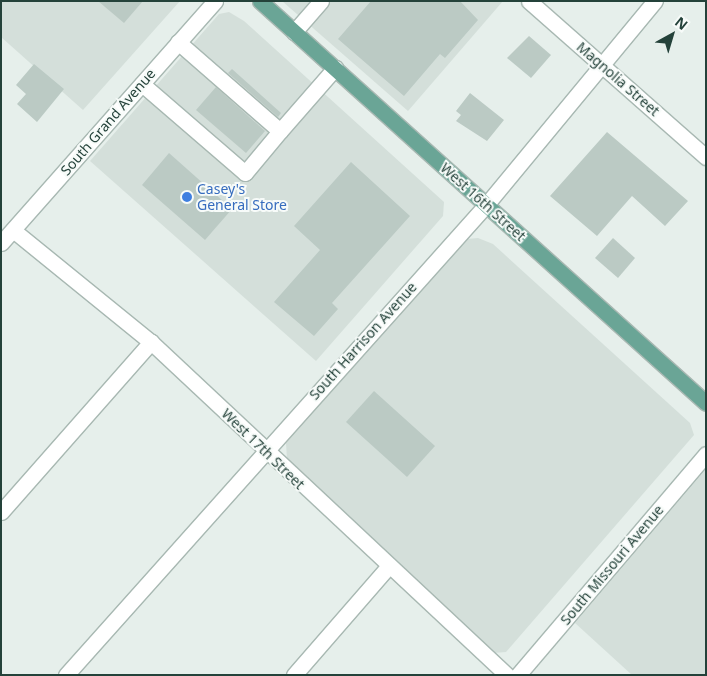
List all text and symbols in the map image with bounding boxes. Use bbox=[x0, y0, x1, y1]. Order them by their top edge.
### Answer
north arrow bbox=[647, 10, 697, 60]
text: N bbox=[671, 12, 692, 34]
street label: Magnolia Street bbox=[573, 39, 663, 119]
street label: South Grand Avenue bbox=[57, 65, 159, 179]
street label: West 16th Street bbox=[437, 159, 529, 245]
place label: Casey's General Store bbox=[197, 181, 287, 213]
marker: Casey's General Store bbox=[181, 191, 193, 203]
street label: South Harrison Avenue bbox=[306, 279, 420, 403]
street label: West 17th Street bbox=[218, 405, 308, 493]
street label: South Missouri Avenue bbox=[557, 502, 667, 628]

